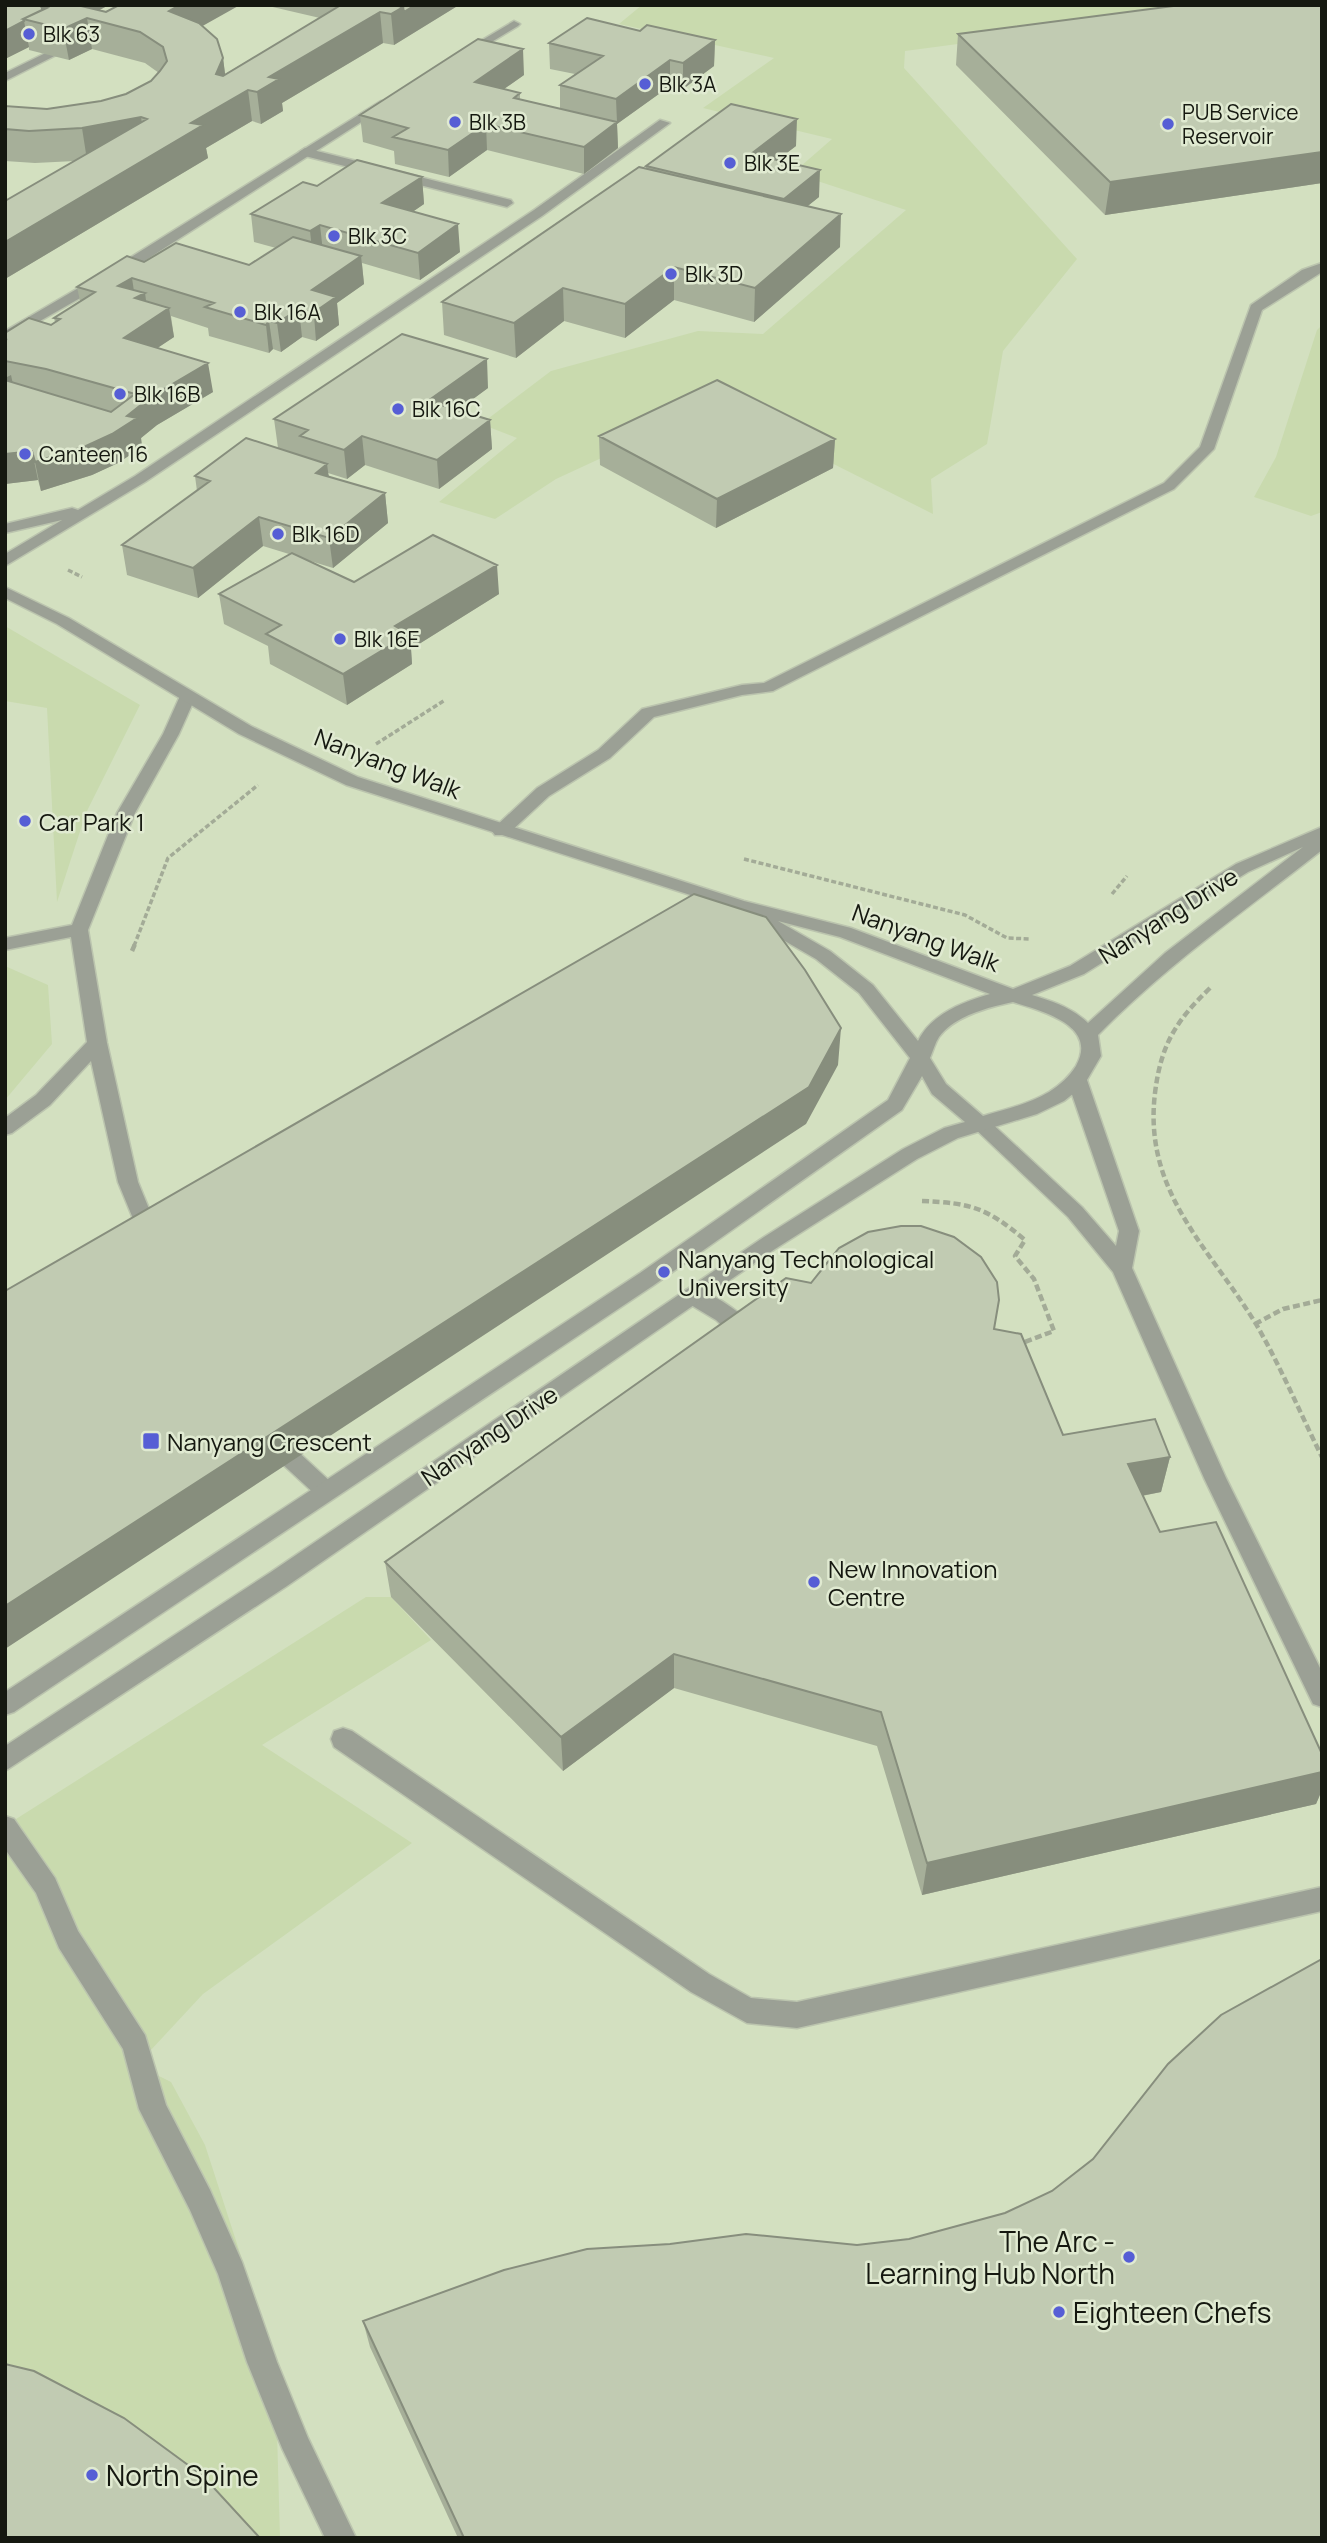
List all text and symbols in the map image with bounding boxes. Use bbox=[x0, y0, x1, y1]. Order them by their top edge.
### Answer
place label: Blk 63 bbox=[43, 20, 100, 48]
marker: Blk 63 bbox=[21, 26, 37, 42]
place label: Blk 3A bbox=[659, 70, 716, 98]
marker: Blk 3A bbox=[637, 76, 653, 92]
place label: PUB Service Reservoir bbox=[1182, 98, 1298, 150]
place label: Blk 3B bbox=[469, 108, 526, 136]
marker: Blk 3B bbox=[447, 114, 463, 130]
marker: PUB Service Reservoir bbox=[1160, 116, 1176, 132]
place label: Blk 3E bbox=[744, 149, 800, 177]
marker: Blk 3E bbox=[722, 155, 738, 171]
place label: Blk 3C bbox=[348, 222, 407, 250]
marker: Blk 3C bbox=[326, 228, 342, 244]
place label: Blk 3D bbox=[685, 260, 743, 288]
marker: Blk 3D bbox=[663, 266, 679, 282]
place label: Blk 16A bbox=[254, 298, 321, 326]
marker: Blk 16A bbox=[232, 304, 248, 320]
place label: Blk 16B bbox=[134, 380, 201, 408]
marker: Blk 16B bbox=[112, 386, 128, 402]
place label: Blk 16C bbox=[412, 395, 481, 423]
marker: Blk 16C bbox=[390, 401, 406, 417]
place label: Canteen 16 bbox=[39, 440, 148, 468]
marker: Canteen 16 bbox=[17, 446, 33, 462]
place label: Blk 16D bbox=[292, 520, 360, 548]
marker: Blk 16D bbox=[270, 526, 286, 542]
place label: Blk 16E bbox=[354, 625, 420, 653]
marker: Blk 16E bbox=[332, 631, 348, 647]
street label: Nanyang Walk bbox=[310, 720, 467, 806]
place label: Car Park 1 bbox=[39, 805, 145, 838]
marker: Car Park 1 bbox=[17, 813, 33, 829]
street label: Nanyang Drive bbox=[1092, 859, 1244, 971]
street label: Nanyang Walk bbox=[848, 895, 1005, 979]
place label: Nanyang Technological University bbox=[678, 1242, 934, 1303]
marker: Nanyang Technological University bbox=[656, 1264, 672, 1280]
street label: Nanyang Drive bbox=[414, 1377, 564, 1493]
place label: Nanyang Crescent bbox=[167, 1425, 372, 1458]
marker: Nanyang Crescent bbox=[141, 1431, 161, 1451]
place label: New Innovation Centre bbox=[828, 1552, 997, 1613]
marker: New Innovation Centre bbox=[806, 1574, 822, 1590]
place label: The Arc - Learning Hub North bbox=[865, 2222, 1115, 2292]
marker: The Arc - Learning Hub North bbox=[1121, 2249, 1137, 2265]
place label: Eighteen Chefs bbox=[1073, 2293, 1272, 2331]
marker: Eighteen Chefs bbox=[1051, 2304, 1067, 2320]
place label: North Spine bbox=[106, 2456, 259, 2494]
marker: North Spine bbox=[84, 2467, 100, 2483]

